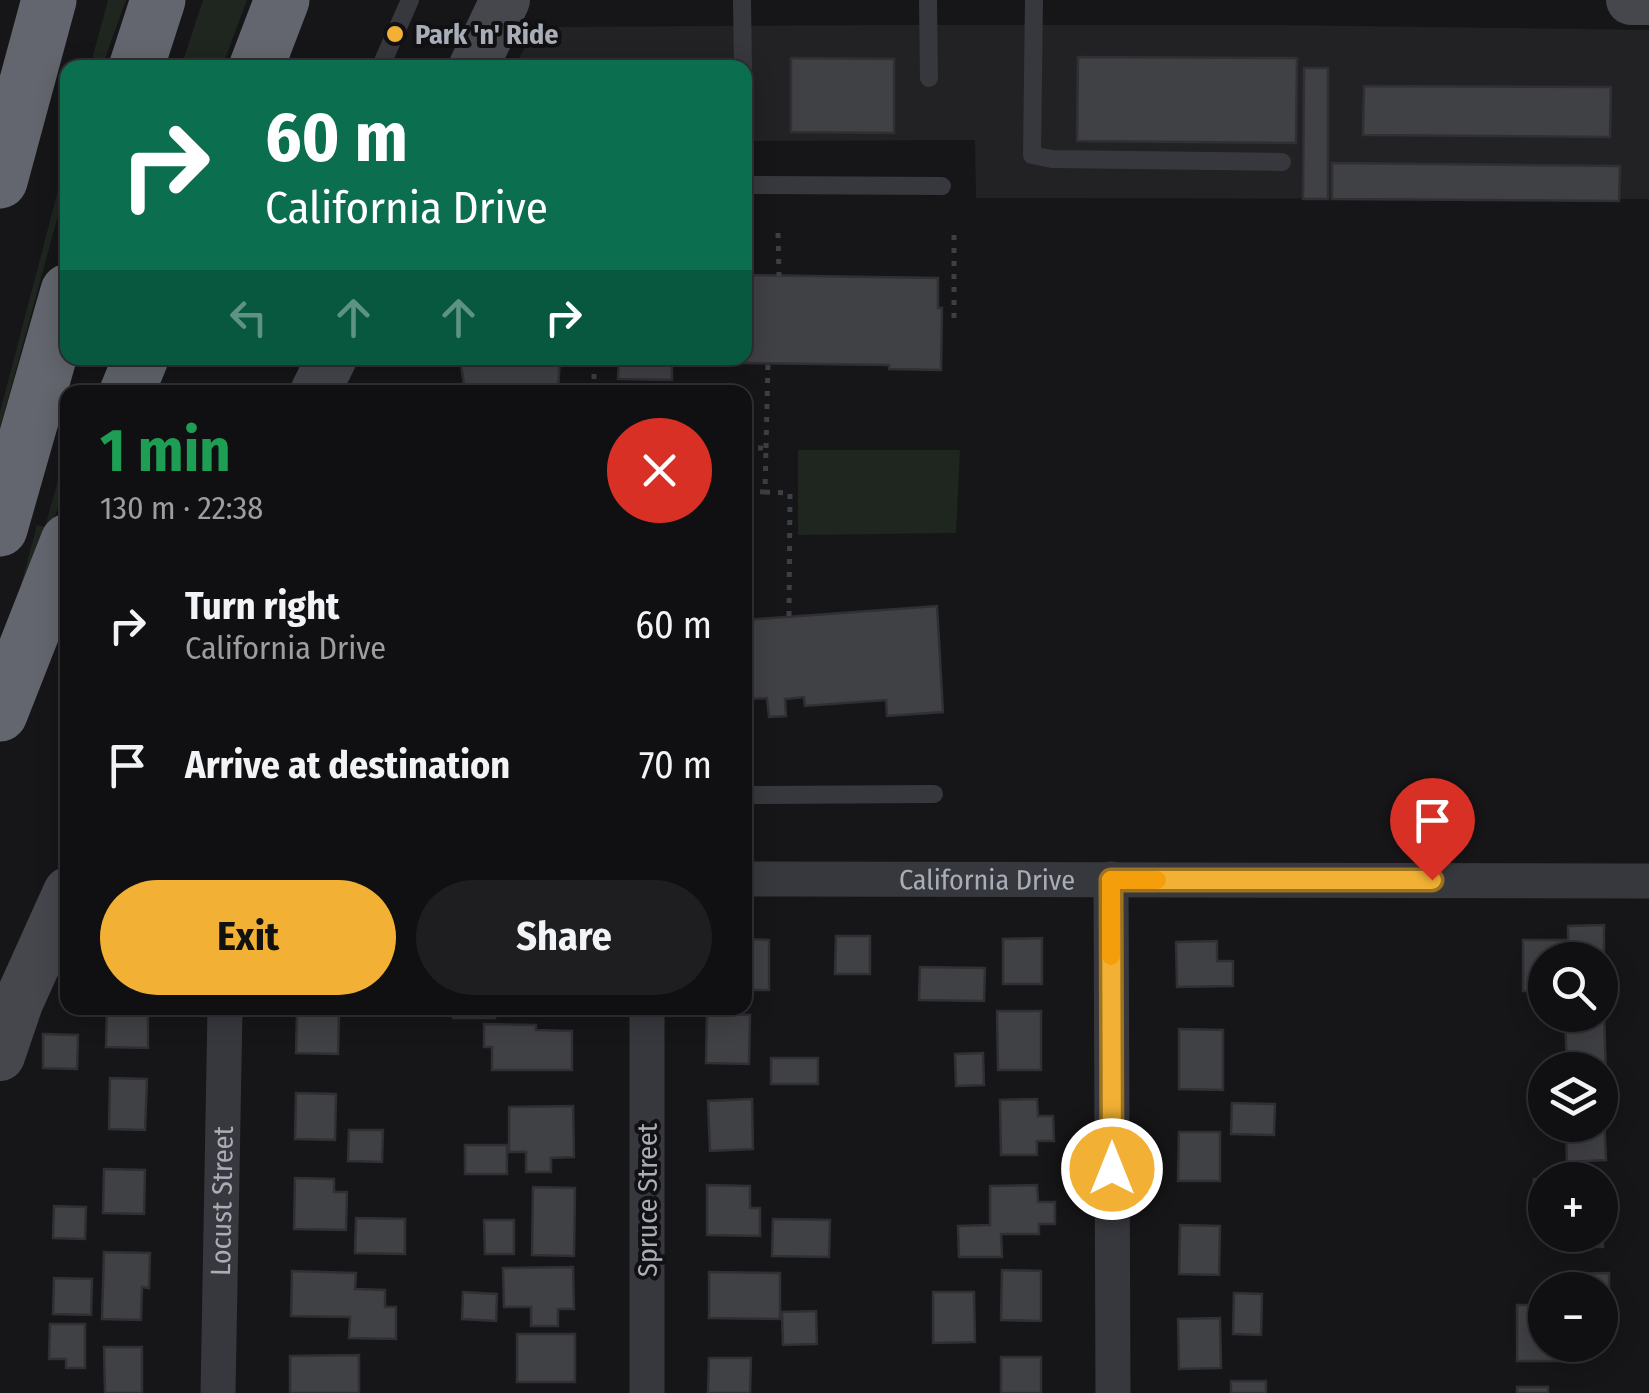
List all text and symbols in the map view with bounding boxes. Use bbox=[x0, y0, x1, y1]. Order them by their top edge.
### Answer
place label: Park 'n' Ride bbox=[415, 18, 558, 51]
marker: Park 'n' Ride bbox=[384, 23, 406, 45]
text: 60 m bbox=[265, 96, 408, 180]
icon: right bbox=[100, 100, 230, 230]
text: California Drive bbox=[265, 181, 548, 235]
icon: left bbox=[221, 290, 276, 345]
icon: ahead bbox=[326, 290, 381, 345]
icon: ahead bbox=[431, 290, 486, 345]
icon: right bbox=[536, 290, 591, 345]
text: 1 min bbox=[100, 415, 231, 487]
button: close bbox=[607, 418, 712, 523]
text: 130 m · 22:38 bbox=[100, 489, 263, 527]
text: Turn right bbox=[185, 583, 339, 629]
icon: right bbox=[100, 598, 155, 653]
text: 60 m bbox=[635, 602, 712, 648]
text: California Drive bbox=[185, 629, 386, 667]
icon: arrive bbox=[100, 738, 155, 793]
text: Arrive at destination bbox=[185, 742, 510, 788]
text: 70 m bbox=[639, 742, 712, 788]
pin bbox=[1390, 778, 1475, 881]
icon: arrive bbox=[1405, 793, 1460, 848]
street label: California Drive bbox=[899, 863, 1075, 896]
button: Exit bbox=[100, 880, 396, 995]
button: Share bbox=[416, 880, 712, 995]
map controls bbox=[1528, 942, 1618, 1362]
button: search bbox=[1528, 942, 1618, 1032]
button: layers bbox=[1528, 1052, 1618, 1142]
position arrow bbox=[1060, 1117, 1164, 1221]
street label: Spruce Street bbox=[631, 1122, 664, 1277]
street label: Locust Street bbox=[204, 1125, 239, 1276]
button: + bbox=[1528, 1162, 1618, 1252]
button: − bbox=[1528, 1272, 1618, 1362]

